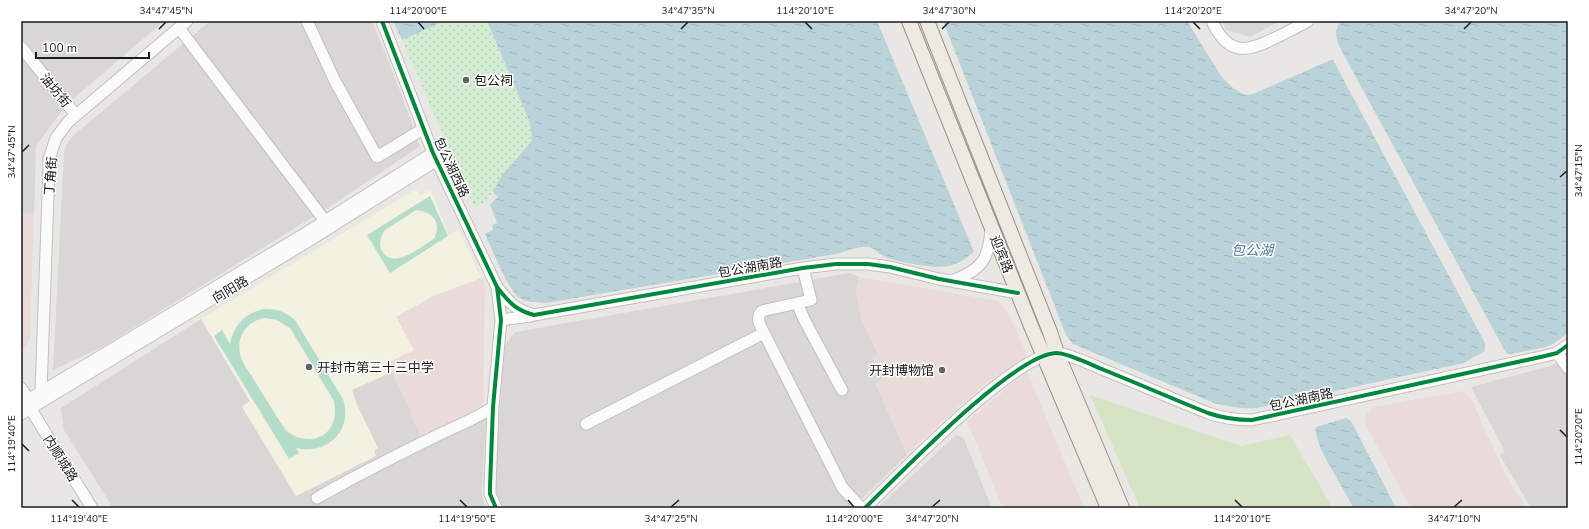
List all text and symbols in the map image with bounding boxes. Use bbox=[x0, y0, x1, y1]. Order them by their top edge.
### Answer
text: 34°47'45"N bbox=[139, 4, 193, 18]
text: 114°20'00"E bbox=[389, 4, 447, 18]
text: 34°47'35"N bbox=[661, 4, 715, 18]
text: 114°20'10"E bbox=[776, 4, 834, 18]
text: 34°47'30"N bbox=[922, 4, 976, 18]
text: 114°20'20"E bbox=[1164, 4, 1222, 18]
text: 34°47'20"N bbox=[1444, 4, 1498, 18]
scale bar bbox=[36, 34, 149, 60]
text: 100 m bbox=[42, 40, 77, 56]
street label: 油坊街 bbox=[36, 70, 74, 111]
place label: 包公祠 bbox=[474, 72, 513, 90]
marker: 包公祠 bbox=[461, 75, 471, 85]
text: 34°47'45"N bbox=[5, 125, 19, 179]
street label: 包公湖西路 bbox=[429, 134, 473, 201]
text: 34°47'15"N bbox=[1572, 144, 1586, 198]
street label: 丁角街 bbox=[40, 156, 62, 196]
street label: 迎宾路 bbox=[985, 233, 1017, 276]
water label: 包公湖 bbox=[1231, 241, 1275, 260]
street label: 包公湖南路 bbox=[717, 253, 784, 282]
street label: 向阳路 bbox=[209, 272, 252, 308]
place label: 开封市第三十三中学 bbox=[317, 359, 434, 377]
marker: 开封市第三十三中学 bbox=[304, 362, 314, 372]
place label: 开封博物馆 bbox=[869, 362, 934, 380]
marker: 开封博物馆 bbox=[937, 365, 947, 375]
street label: 包公湖南路 bbox=[1268, 384, 1335, 416]
text: 114°20'20"E bbox=[1572, 408, 1586, 466]
text: 114°19'40"E bbox=[5, 415, 19, 473]
street label: 内顺城路 bbox=[39, 432, 82, 485]
text: 114°19'40"E bbox=[50, 512, 108, 526]
text: 114°19'50"E bbox=[438, 512, 496, 526]
text: 34°47'25"N bbox=[644, 512, 698, 526]
text: 114°20'00"E bbox=[825, 512, 883, 526]
text: 34°47'20"N bbox=[905, 512, 959, 526]
text: 114°20'10"E bbox=[1213, 512, 1271, 526]
text: 34°47'10"N bbox=[1427, 512, 1481, 526]

